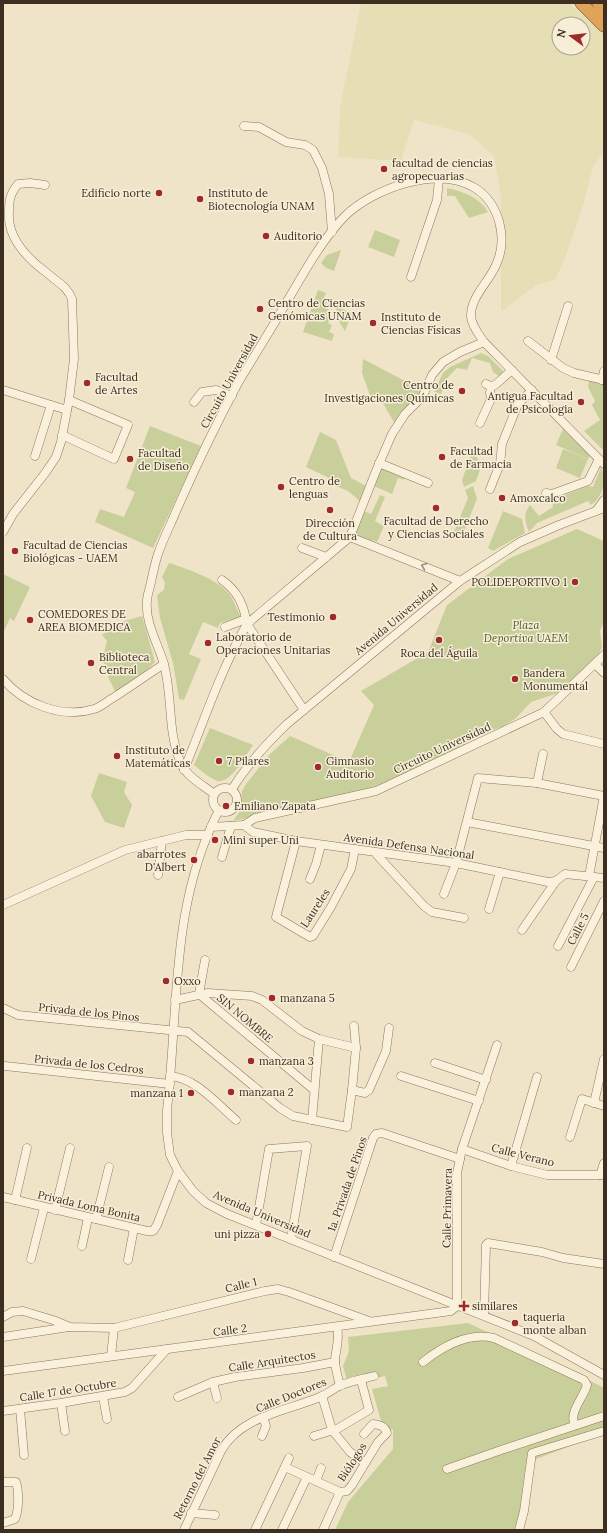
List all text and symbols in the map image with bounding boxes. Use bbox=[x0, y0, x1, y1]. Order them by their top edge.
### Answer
north arrow bbox=[551, 16, 591, 56]
text: N bbox=[553, 27, 569, 39]
place label: facultad de ciencias agropecuarias bbox=[392, 156, 493, 183]
marker: facultad de ciencias agropecuarias bbox=[379, 164, 389, 174]
place label: Edificio norte bbox=[81, 186, 151, 200]
place label: Instituto de Biotecnología UNAM bbox=[208, 186, 314, 213]
marker: Edificio norte bbox=[154, 188, 164, 198]
marker: Instituto de Biotecnología UNAM bbox=[195, 194, 205, 204]
place label: Auditorio bbox=[273, 229, 322, 243]
marker: Auditorio bbox=[261, 231, 271, 241]
place label: Centro de Ciencias Genómicas UNAM bbox=[268, 296, 365, 323]
marker: Centro de Ciencias Genómicas UNAM bbox=[255, 304, 265, 314]
place label: Instituto de Ciencias Físicas bbox=[381, 310, 461, 337]
marker: Instituto de Ciencias Físicas bbox=[368, 318, 378, 328]
street label: Circuito Universidad bbox=[197, 331, 261, 431]
place label: Facultad de Artes bbox=[95, 370, 139, 397]
marker: Facultad de Artes bbox=[82, 378, 92, 388]
place label: Centro de Investigaciones Químicas bbox=[324, 378, 454, 405]
marker: Centro de Investigaciones Químicas bbox=[457, 386, 467, 396]
place label: Antigua Facultad de Psicologia bbox=[487, 389, 573, 416]
marker: Antigua Facultad de Psicologia bbox=[576, 397, 586, 407]
place label: Facultad de Farmacia bbox=[450, 444, 512, 471]
place label: Facultad de Diseño bbox=[138, 446, 189, 473]
marker: Facultad de Farmacia bbox=[437, 452, 447, 462]
marker: Facultad de Diseño bbox=[125, 454, 135, 464]
place label: Centro de lenguas bbox=[289, 474, 340, 501]
marker: Centro de lenguas bbox=[276, 482, 286, 492]
place label: Amoxcalco bbox=[509, 491, 566, 505]
marker: Amoxcalco bbox=[497, 493, 507, 503]
marker: Facultad de Derecho y Ciencias Sociales bbox=[431, 503, 441, 513]
marker: Dirección de Cultura bbox=[325, 505, 335, 515]
place label: Facultad de Derecho y Ciencias Sociales bbox=[383, 514, 489, 541]
place label: Dirección de Cultura bbox=[303, 516, 357, 543]
place label: Facultad de Ciencias Biológicas - UAEM bbox=[23, 538, 128, 565]
marker: Facultad de Ciencias Biológicas - UAEM bbox=[10, 546, 20, 556]
one-way arrow bbox=[420, 563, 427, 571]
place label: POLIDEPORTIVO 1 bbox=[471, 575, 567, 589]
marker: POLIDEPORTIVO 1 bbox=[570, 577, 580, 587]
street label: Avenida Universidad bbox=[351, 580, 441, 659]
place label: COMEDORES DE AREA BIOMEDICA bbox=[37, 607, 132, 634]
place label: Testimonio bbox=[268, 610, 325, 624]
marker: Testimonio bbox=[328, 612, 338, 622]
marker: COMEDORES DE AREA BIOMEDICA bbox=[25, 615, 35, 625]
park label: Plaza Deportiva UAEM bbox=[484, 618, 568, 645]
place label: Laboratorio de Operaciones Unitarias bbox=[216, 630, 330, 657]
marker: Roca del Águila bbox=[434, 635, 444, 645]
marker: Laboratorio de Operaciones Unitarias bbox=[203, 638, 213, 648]
place label: Roca del Águila bbox=[400, 646, 478, 660]
place label: Biblioteca Central bbox=[99, 650, 150, 677]
marker: Biblioteca Central bbox=[86, 658, 96, 668]
place label: Bandera Monumental bbox=[523, 666, 588, 693]
marker: Bandera Monumental bbox=[510, 674, 520, 684]
street label: Circuito Universidad bbox=[391, 719, 493, 777]
place label: Instituto de Matemáticas bbox=[125, 743, 190, 770]
marker: Instituto de Matemáticas bbox=[112, 751, 122, 761]
place label: 7 Pilares bbox=[227, 754, 269, 768]
place label: Gimnasio Auditorio bbox=[325, 754, 374, 781]
marker: 7 Pilares bbox=[214, 756, 224, 766]
marker: Gimnasio Auditorio bbox=[313, 762, 323, 772]
place label: Emiliano Zapata bbox=[234, 799, 316, 813]
marker: Emiliano Zapata bbox=[221, 801, 231, 811]
street label: Avenida Defensa Nacional bbox=[342, 830, 475, 862]
place label: Mini super Uni bbox=[223, 833, 299, 847]
marker: Mini super Uni bbox=[210, 835, 220, 845]
place label: abarrotes D'Albert bbox=[137, 847, 187, 874]
marker: abarrotes D'Albert bbox=[189, 855, 199, 865]
street label: Laureles bbox=[297, 886, 333, 930]
street label: Calle 5 bbox=[564, 911, 592, 947]
place label: Oxxo bbox=[174, 974, 201, 988]
marker: Oxxo bbox=[161, 976, 171, 986]
street label: SIN NOMBRE bbox=[214, 991, 276, 1046]
place label: manzana 5 bbox=[280, 991, 335, 1005]
marker: manzana 5 bbox=[267, 993, 277, 1003]
street label: Privada de los Pinos bbox=[38, 1000, 140, 1024]
street label: Privada de los Cedros bbox=[34, 1051, 144, 1077]
place label: manzana 3 bbox=[259, 1054, 314, 1068]
marker: manzana 3 bbox=[246, 1056, 256, 1066]
place label: manzana 2 bbox=[239, 1085, 294, 1099]
place label: manzana 1 bbox=[130, 1086, 183, 1100]
marker: manzana 2 bbox=[226, 1087, 236, 1097]
marker: manzana 1 bbox=[186, 1088, 196, 1098]
street label: 1a. Privada de Pinos bbox=[324, 1135, 370, 1233]
street label: Calle Verano bbox=[490, 1140, 556, 1170]
street label: Calle Primavera bbox=[439, 1168, 455, 1248]
street label: Privada Loma Bonita bbox=[36, 1187, 142, 1225]
street label: Avenida Universidad bbox=[210, 1187, 313, 1241]
place label: uni pizza bbox=[214, 1227, 260, 1241]
marker: uni pizza bbox=[263, 1229, 273, 1239]
street label: Calle 1 bbox=[224, 1274, 258, 1296]
place label: similares bbox=[472, 1299, 518, 1313]
marker: similares bbox=[459, 1301, 469, 1311]
place label: taqueria monte alban bbox=[523, 1310, 587, 1337]
marker: taqueria monte alban bbox=[510, 1318, 520, 1328]
street label: Calle 2 bbox=[212, 1321, 248, 1339]
street label: Calle Arquitectos bbox=[228, 1347, 316, 1375]
street label: Calle Doctores bbox=[254, 1374, 328, 1416]
street label: Calle 17 de Octubre bbox=[19, 1375, 117, 1405]
street label: Retorno del Amor bbox=[170, 1434, 224, 1522]
street label: Biólogos bbox=[334, 1440, 370, 1484]

